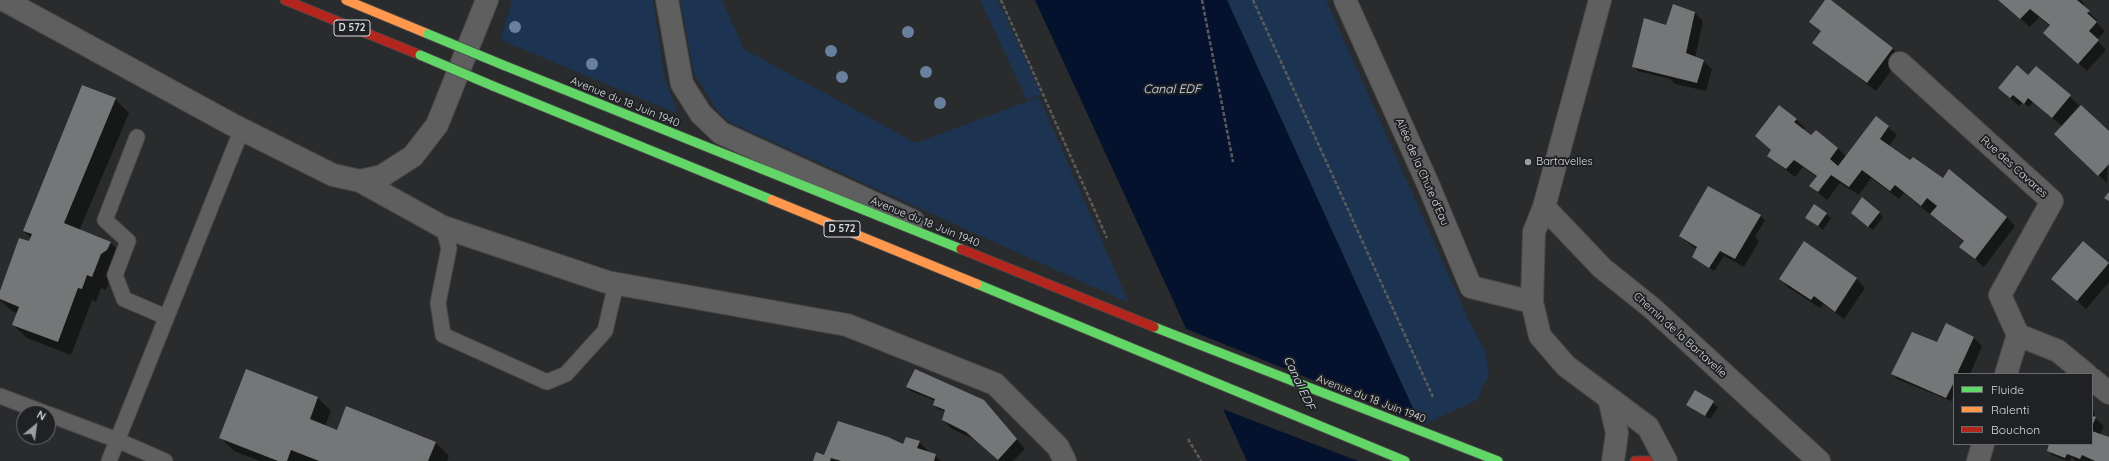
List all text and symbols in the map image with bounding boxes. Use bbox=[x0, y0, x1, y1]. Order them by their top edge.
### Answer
road number: D 572 bbox=[334, 20, 370, 36]
street label: Avenue du 18 Juin 1940 bbox=[568, 74, 682, 130]
water label: Canal EDF bbox=[1143, 82, 1201, 96]
street label: Allée de la Chute d'Eau bbox=[1392, 116, 1452, 228]
street label: Rue des Cavares bbox=[1978, 134, 2050, 200]
place label: Bartavelles bbox=[1536, 155, 1593, 169]
marker: Bartavelles bbox=[1523, 157, 1533, 167]
street label: Avenue du 18 Juin 1940 bbox=[868, 194, 982, 250]
road number: D 572 bbox=[824, 221, 860, 237]
street label: Chemin de la Bartavelle bbox=[1631, 290, 1729, 380]
water label: Canal EDF bbox=[1280, 354, 1318, 412]
street label: Avenue du 18 Juin 1940 bbox=[1314, 372, 1428, 426]
legend bbox=[1953, 373, 2093, 445]
text: Fluide bbox=[1991, 382, 2024, 397]
text: Ralenti bbox=[1991, 402, 2029, 417]
north arrow bbox=[16, 405, 56, 445]
text: N bbox=[34, 407, 48, 423]
text: Bouchon bbox=[1991, 422, 2040, 437]

